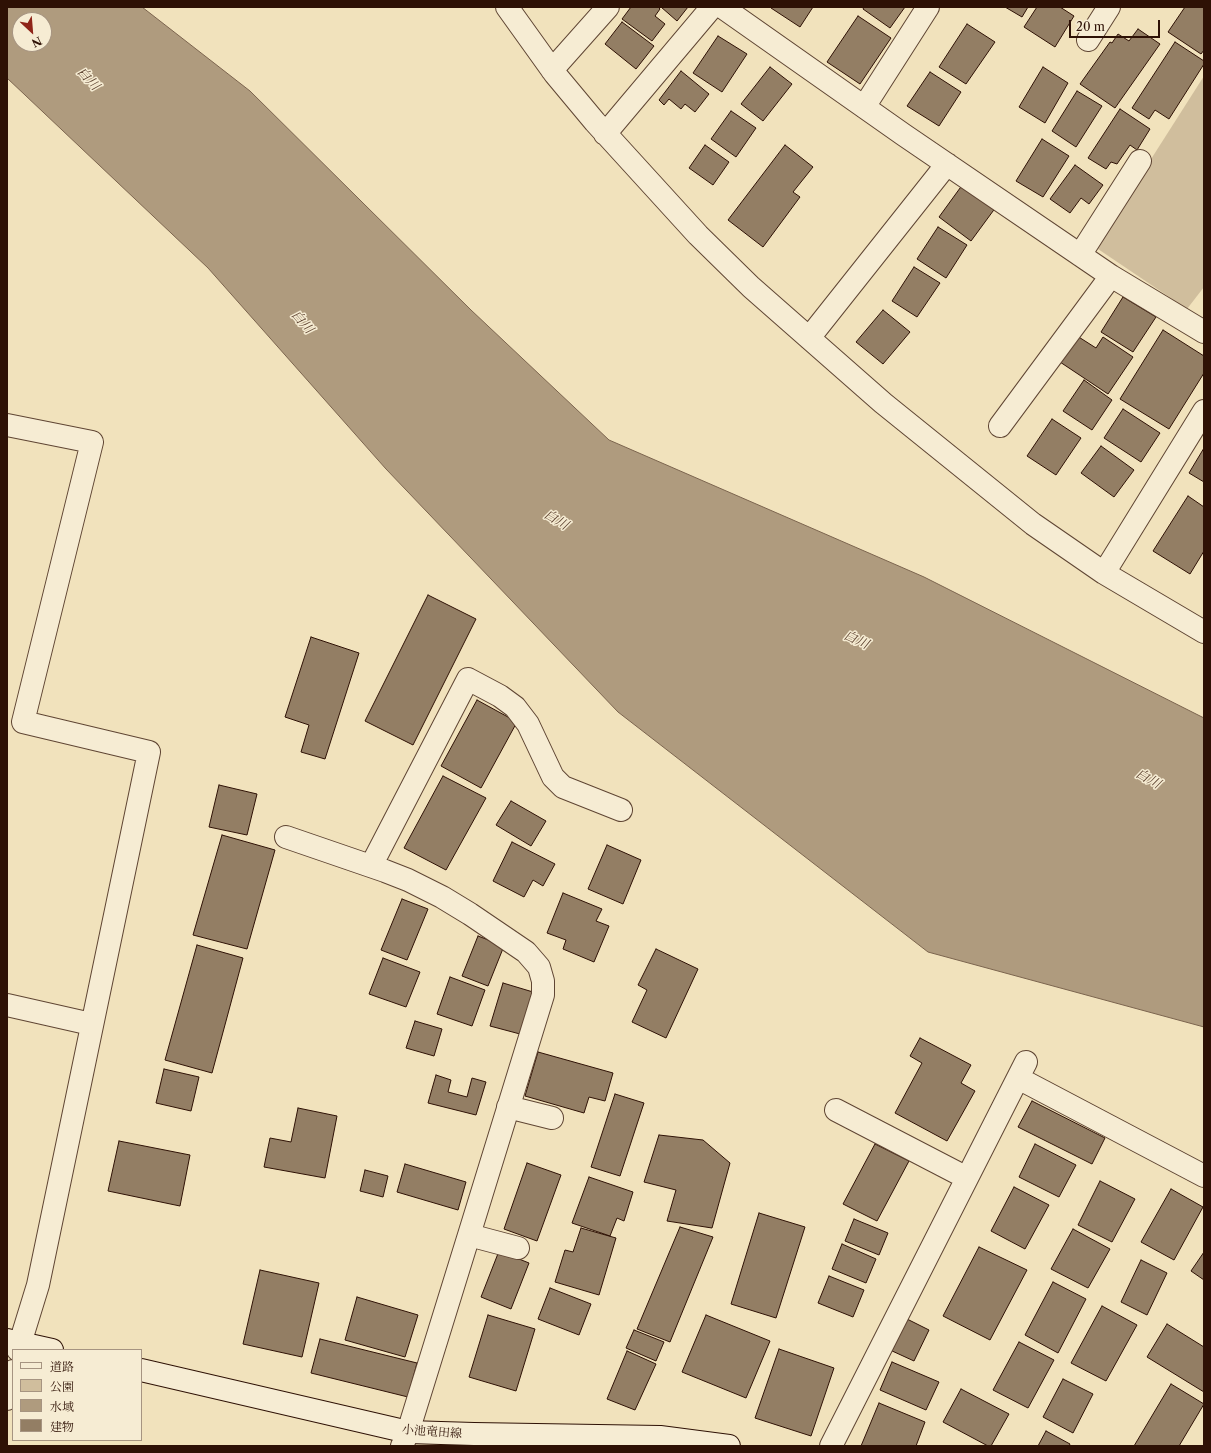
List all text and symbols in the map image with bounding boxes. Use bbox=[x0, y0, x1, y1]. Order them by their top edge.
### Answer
north arrow bbox=[12, 12, 52, 52]
scale bar bbox=[1071, 12, 1162, 38]
text: 20 m bbox=[1076, 19, 1105, 34]
text: N bbox=[29, 33, 44, 50]
water label: 白川 bbox=[73, 64, 103, 94]
water label: 白川 bbox=[288, 307, 316, 337]
water label: 白川 bbox=[541, 507, 571, 533]
water label: 白川 bbox=[841, 627, 871, 653]
water label: 白川 bbox=[1133, 766, 1163, 792]
legend bbox=[12, 1349, 142, 1441]
text: 道路 bbox=[50, 1359, 74, 1374]
text: 公園 bbox=[50, 1379, 74, 1394]
text: 水域 bbox=[50, 1399, 74, 1414]
text: 建物 bbox=[50, 1419, 74, 1434]
street label: 小池竜田線 bbox=[402, 1423, 462, 1441]

